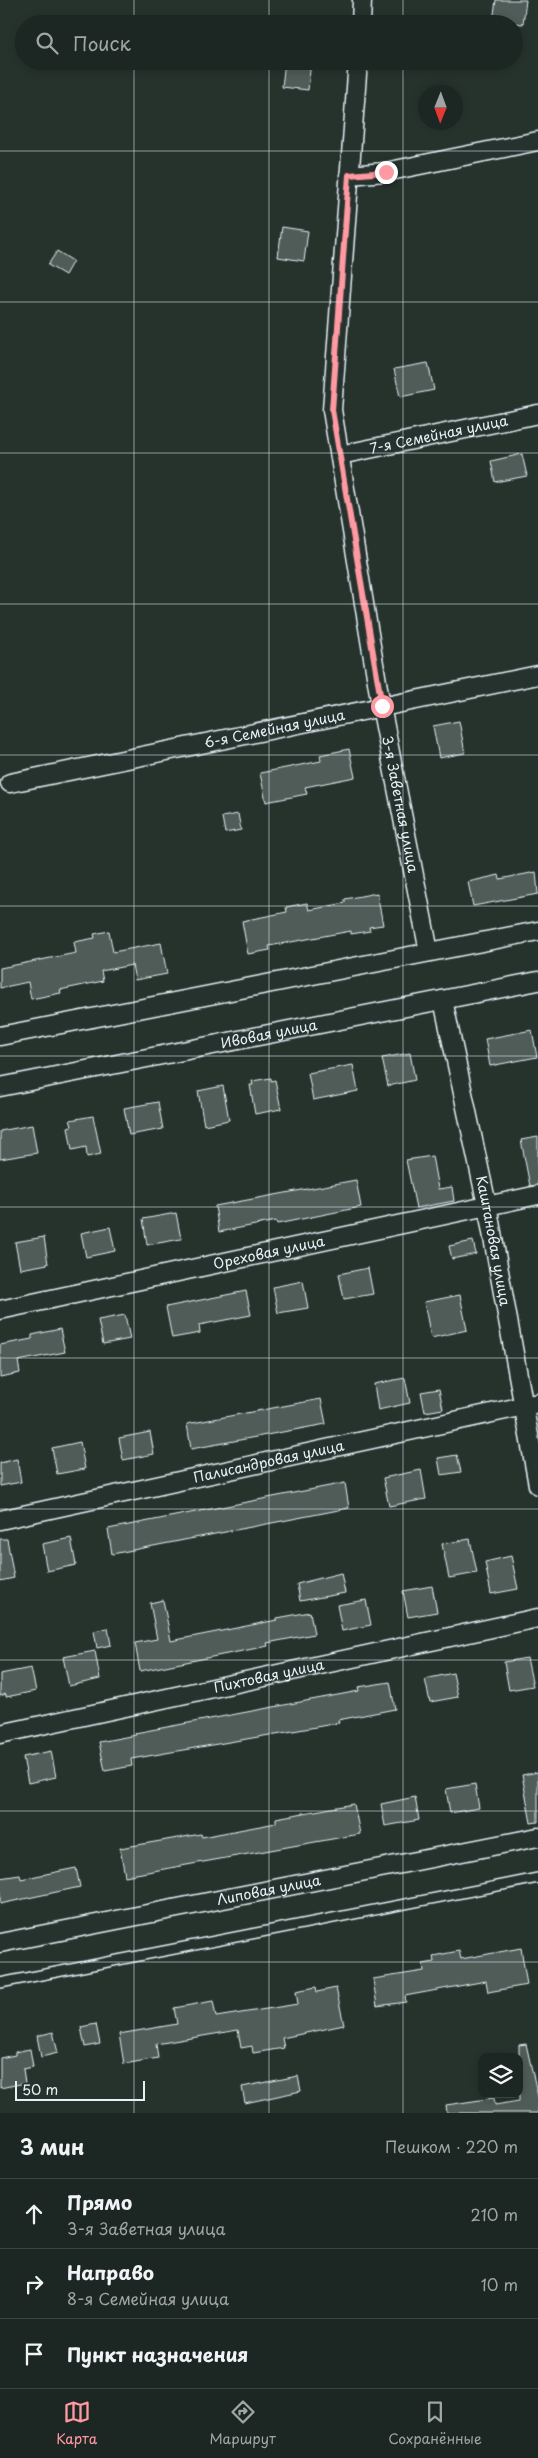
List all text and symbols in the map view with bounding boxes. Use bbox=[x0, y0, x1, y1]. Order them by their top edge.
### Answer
search box bbox=[15, 15, 523, 70]
icon: search bbox=[33, 29, 61, 57]
text: Поиск bbox=[73, 29, 131, 57]
north arrow bbox=[418, 85, 463, 130]
route end bbox=[375, 161, 398, 184]
street label: 7-я Семейная улица bbox=[368, 409, 510, 459]
route start bbox=[371, 695, 394, 718]
street label: 6-я Семейная улица bbox=[202, 704, 347, 753]
street label: 3-я Заветная улица bbox=[377, 734, 424, 874]
street label: Ивовая улица bbox=[219, 1014, 319, 1053]
street label: Каштановая улица bbox=[471, 1174, 516, 1308]
street label: Ореховая улица bbox=[211, 1230, 327, 1274]
street label: Палисандровая улица bbox=[191, 1434, 346, 1488]
street label: Пихтовая улица bbox=[212, 1653, 326, 1698]
street label: Липовая улица bbox=[215, 1869, 323, 1910]
map controls bbox=[478, 2053, 523, 2098]
button: layers bbox=[478, 2053, 523, 2098]
scale bar bbox=[15, 2078, 145, 2101]
text: 50 m bbox=[22, 2079, 58, 2100]
text: 3 мин bbox=[20, 2130, 84, 2162]
text: Пешком · 220 m bbox=[385, 2134, 518, 2158]
text: Прямо bbox=[67, 2188, 132, 2216]
icon: ahead bbox=[20, 2200, 48, 2228]
text: 210 m bbox=[470, 2202, 518, 2226]
text: 3-я Заветная улица bbox=[67, 2216, 226, 2240]
text: Направо bbox=[67, 2258, 154, 2286]
icon: right bbox=[20, 2270, 48, 2298]
text: 10 m bbox=[481, 2272, 518, 2296]
text: 8-я Семейная улица bbox=[67, 2286, 229, 2310]
icon: arrive bbox=[20, 2340, 48, 2368]
text: Пункт назначения bbox=[67, 2340, 248, 2368]
tab: Карта bbox=[56, 2398, 97, 2449]
tab: Маршрут bbox=[210, 2398, 276, 2449]
tab: Сохранённые bbox=[388, 2398, 482, 2449]

